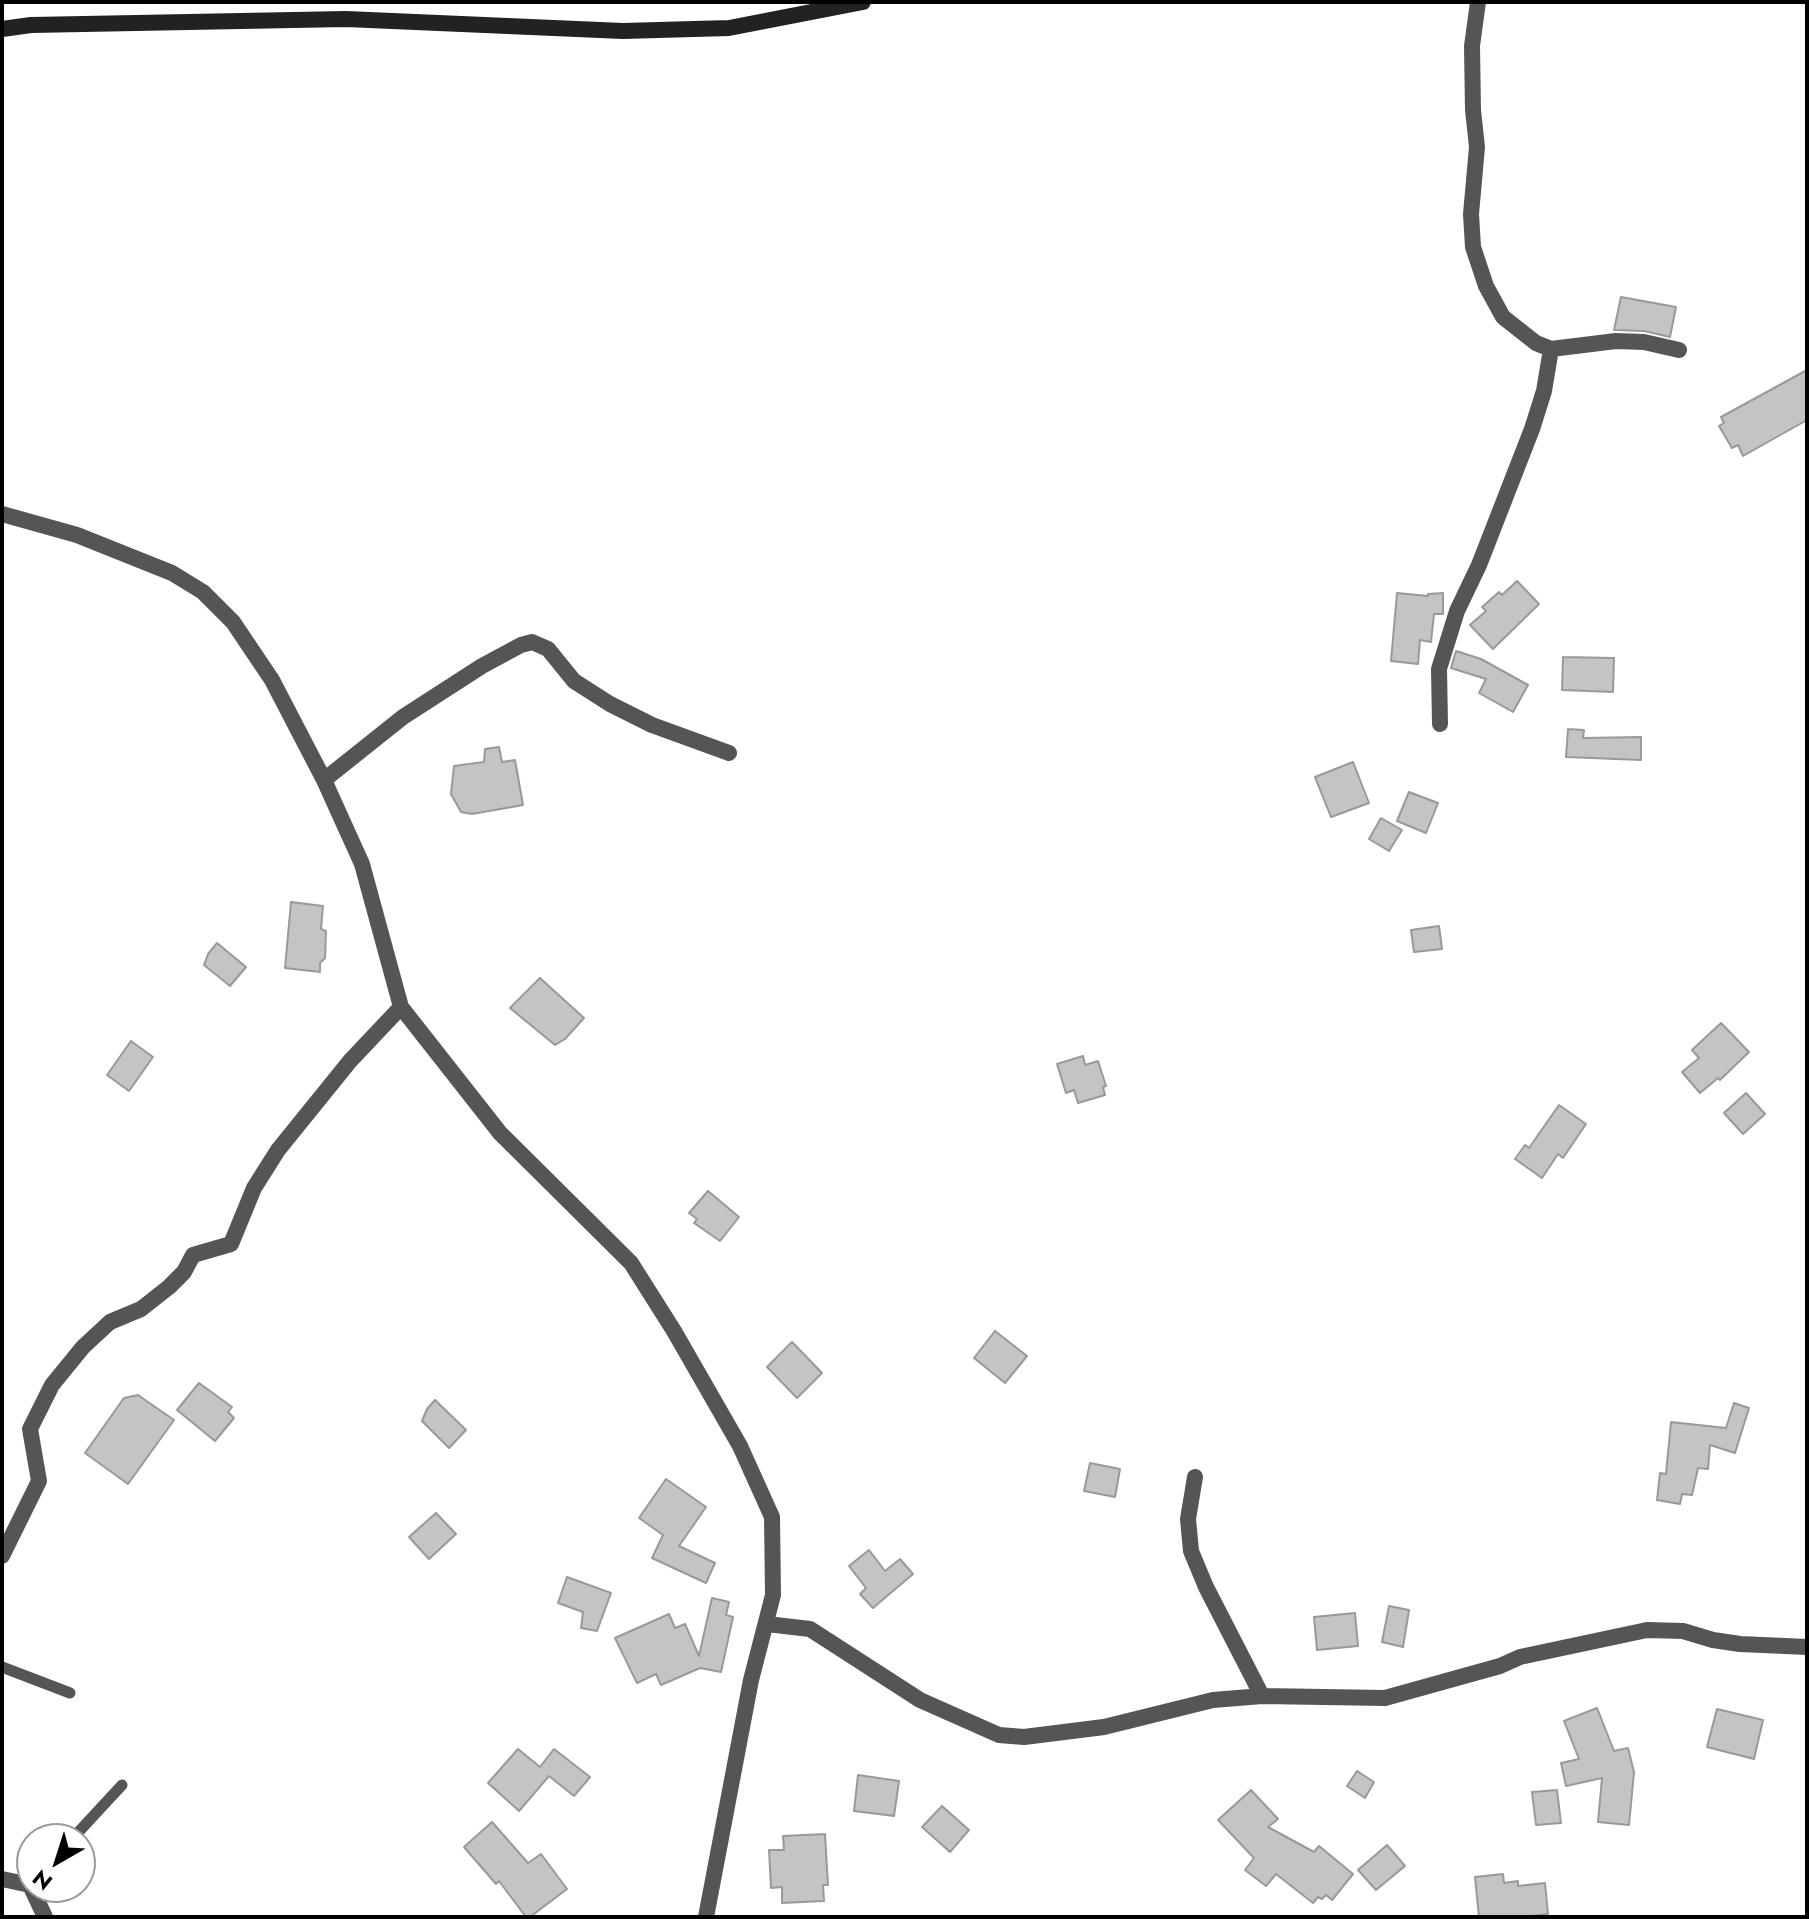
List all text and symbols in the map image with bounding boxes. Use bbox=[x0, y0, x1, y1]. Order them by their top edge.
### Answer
north arrow bbox=[16, 1823, 96, 1903]
text: N bbox=[25, 1862, 59, 1898]

